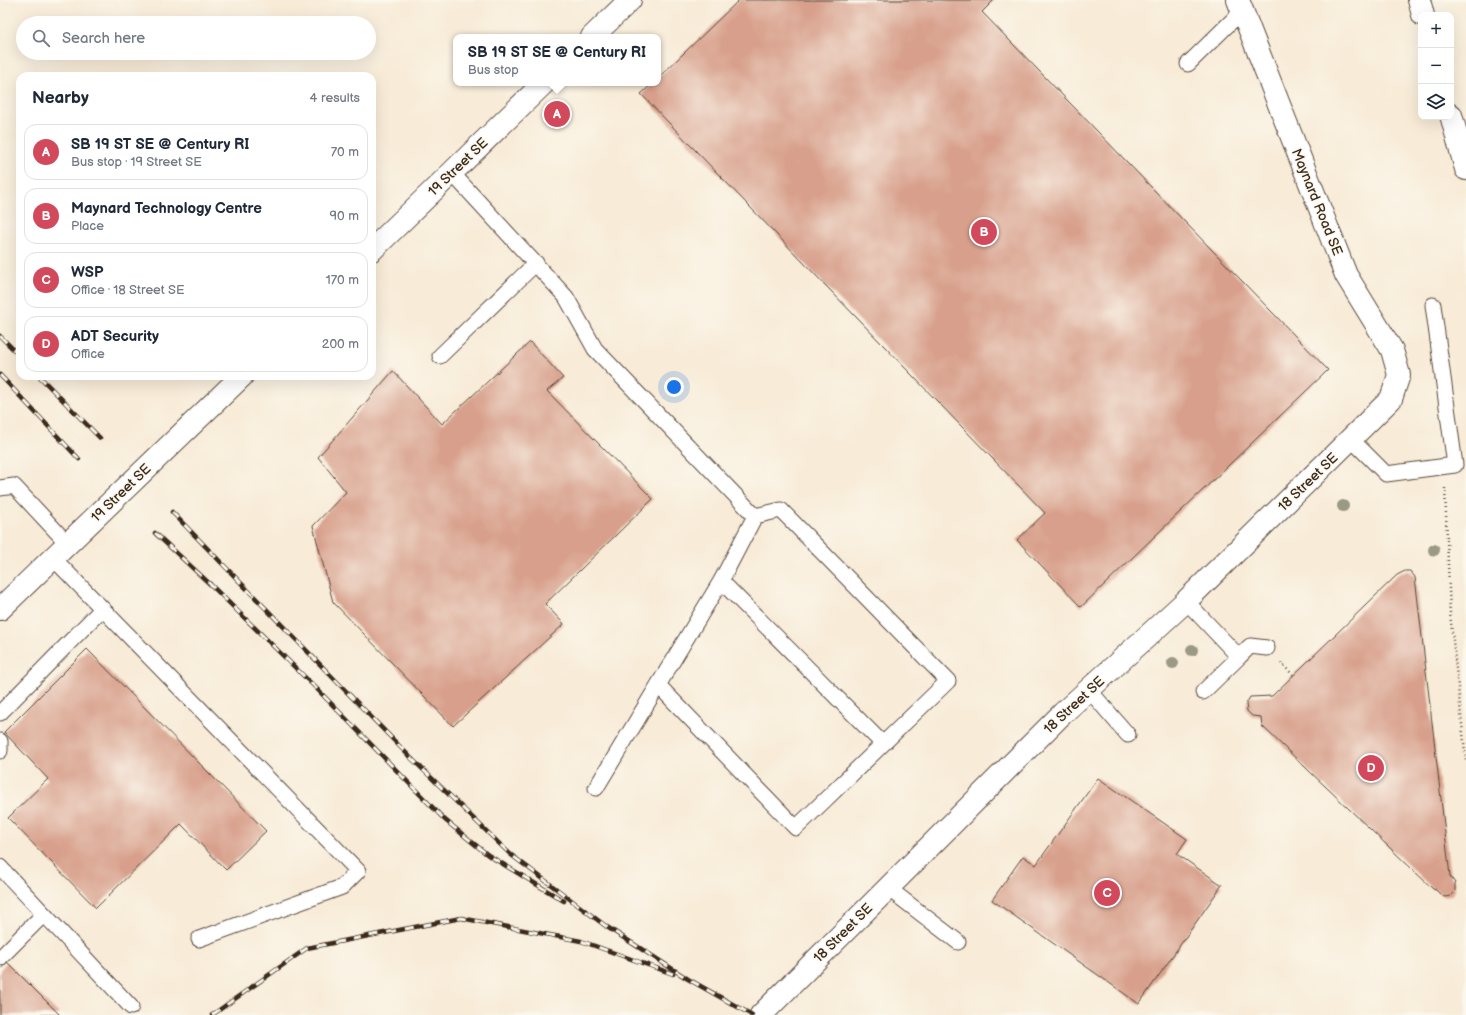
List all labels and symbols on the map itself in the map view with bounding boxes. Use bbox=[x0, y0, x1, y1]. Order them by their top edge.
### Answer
pin: A bbox=[544, 99, 570, 129]
street label: 19 Street SE bbox=[425, 134, 491, 200]
street label: Maynard Road SE bbox=[1288, 146, 1346, 258]
pin: B bbox=[971, 217, 997, 247]
your location bbox=[664, 377, 684, 397]
street label: 18 Street SE bbox=[1274, 449, 1342, 515]
street label: 19 Street SE bbox=[88, 460, 154, 526]
street label: 18 Street SE bbox=[1040, 673, 1108, 737]
pin: D bbox=[1358, 753, 1384, 783]
pin: C bbox=[1094, 878, 1120, 908]
street label: 18 Street SE bbox=[810, 900, 876, 966]

